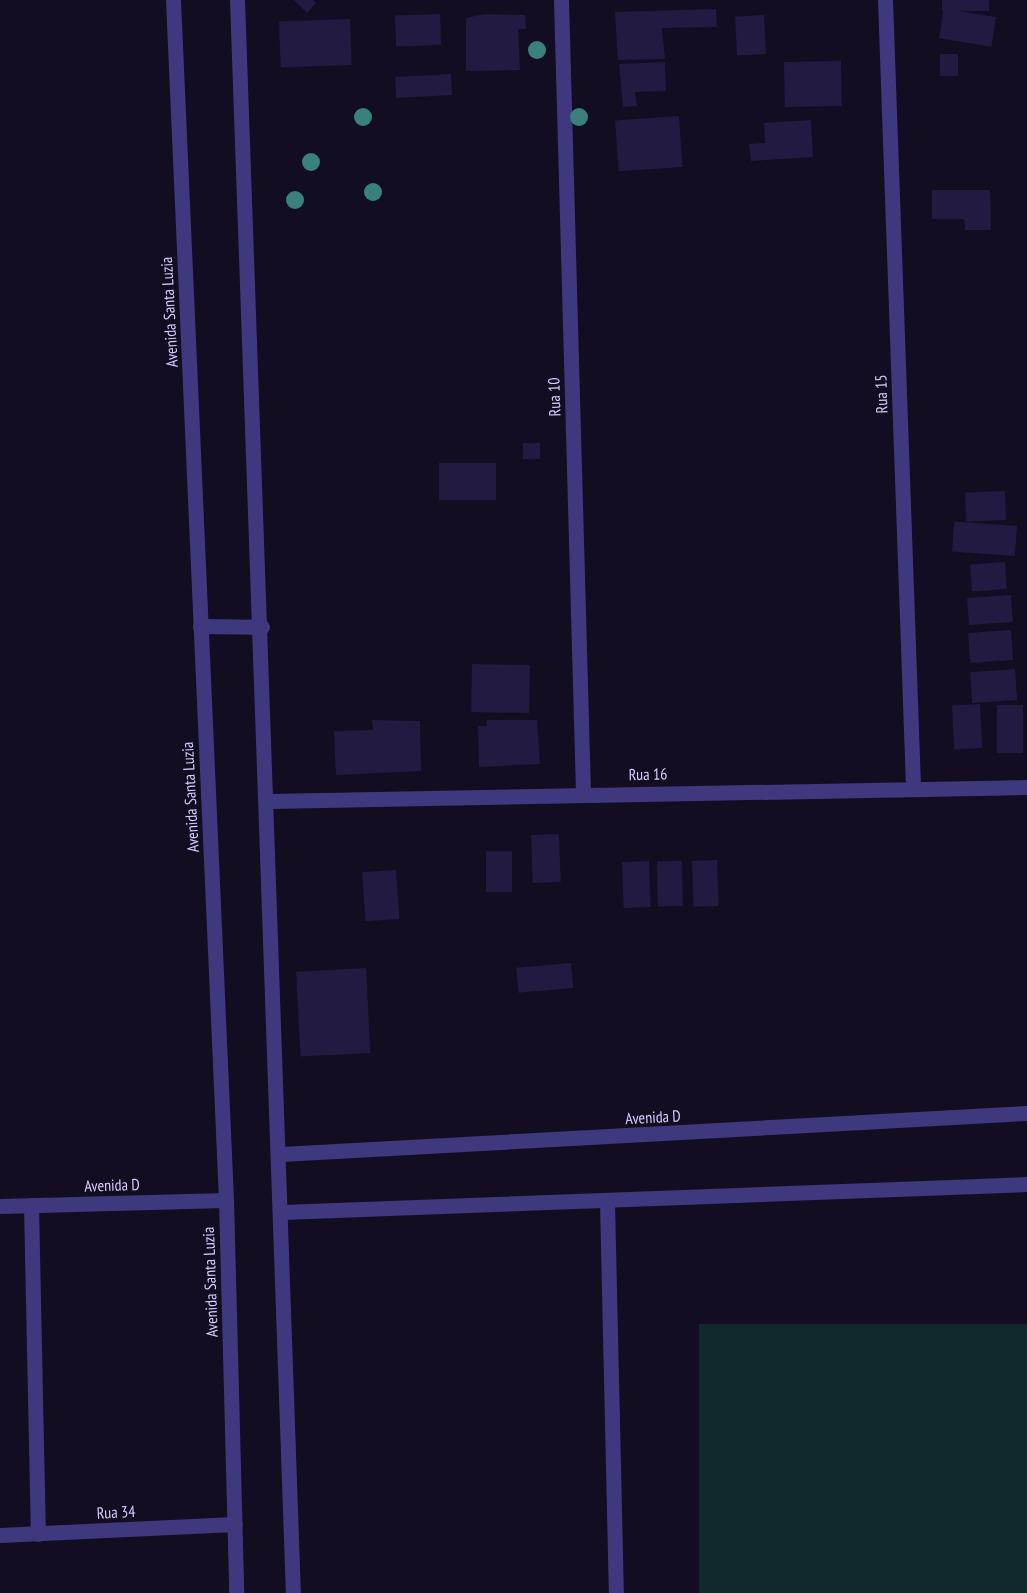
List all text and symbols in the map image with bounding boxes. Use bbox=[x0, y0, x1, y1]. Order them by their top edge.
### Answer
street label: Avenida Santa Luzia bbox=[157, 256, 181, 368]
street label: Rua 15 bbox=[871, 374, 891, 414]
street label: Rua 10 bbox=[544, 377, 564, 417]
street label: Avenida Santa Luzia bbox=[178, 741, 202, 853]
street label: Rua 16 bbox=[628, 764, 668, 784]
street label: Avenida D bbox=[625, 1106, 681, 1128]
street label: Avenida D bbox=[84, 1174, 140, 1196]
street label: Avenida Santa Luzia bbox=[198, 1226, 222, 1338]
street label: Rua 34 bbox=[96, 1501, 136, 1523]

